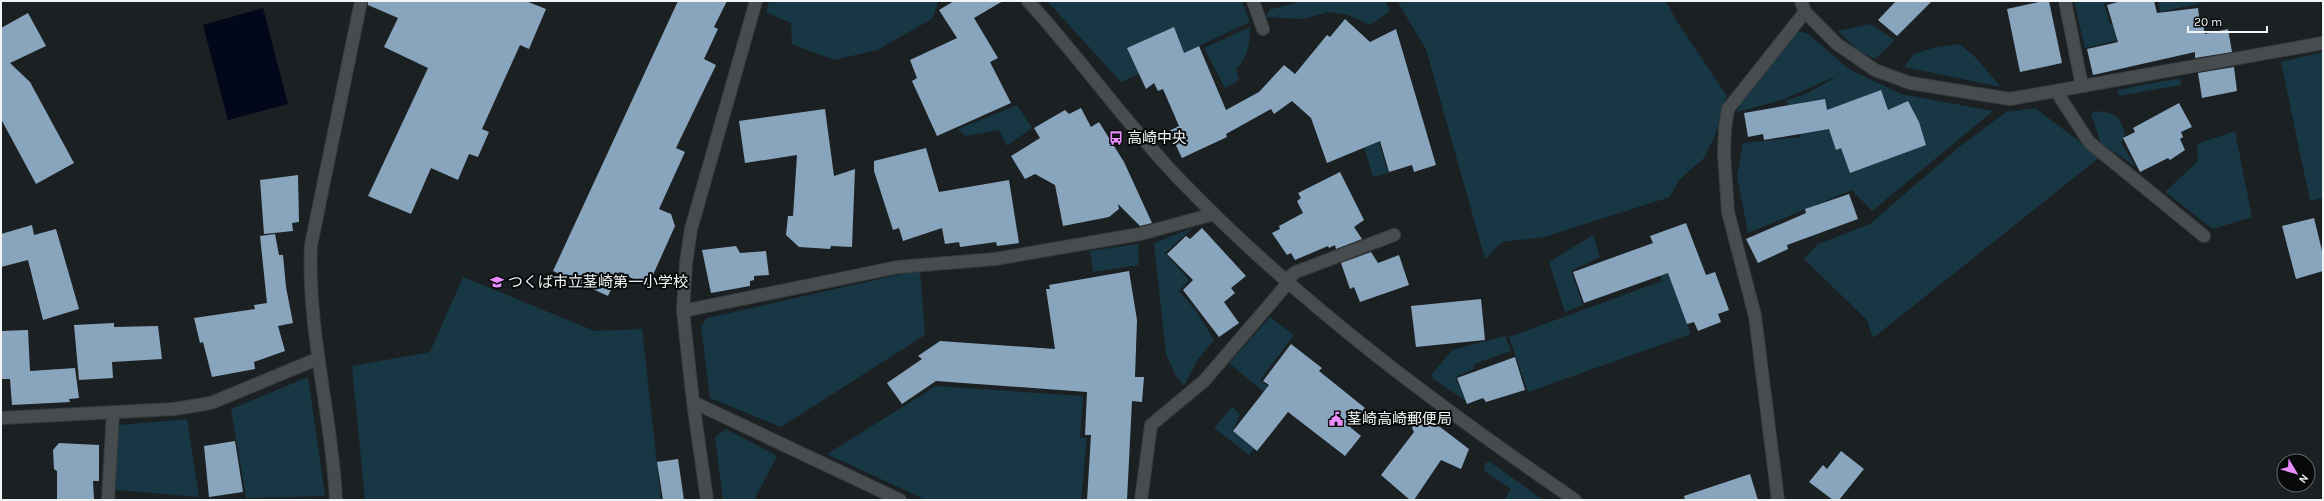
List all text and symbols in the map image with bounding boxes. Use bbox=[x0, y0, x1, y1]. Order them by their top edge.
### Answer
scale bar bbox=[2188, 8, 2267, 34]
text: 20 m bbox=[2194, 15, 2222, 29]
place label: 高崎中央 bbox=[1127, 129, 1187, 147]
bus stop icon: 高崎中央 bbox=[1108, 130, 1124, 146]
place label: つくば市立茎崎第一小学校 bbox=[508, 273, 688, 291]
school or university icon: つくば市立茎崎第一小学校 bbox=[489, 274, 505, 290]
place label: 茎崎高崎郵便局 bbox=[1347, 410, 1452, 428]
public building icon: 茎崎高崎郵便局 bbox=[1328, 411, 1344, 427]
north arrow bbox=[2276, 453, 2316, 493]
text: N bbox=[2296, 472, 2311, 486]

